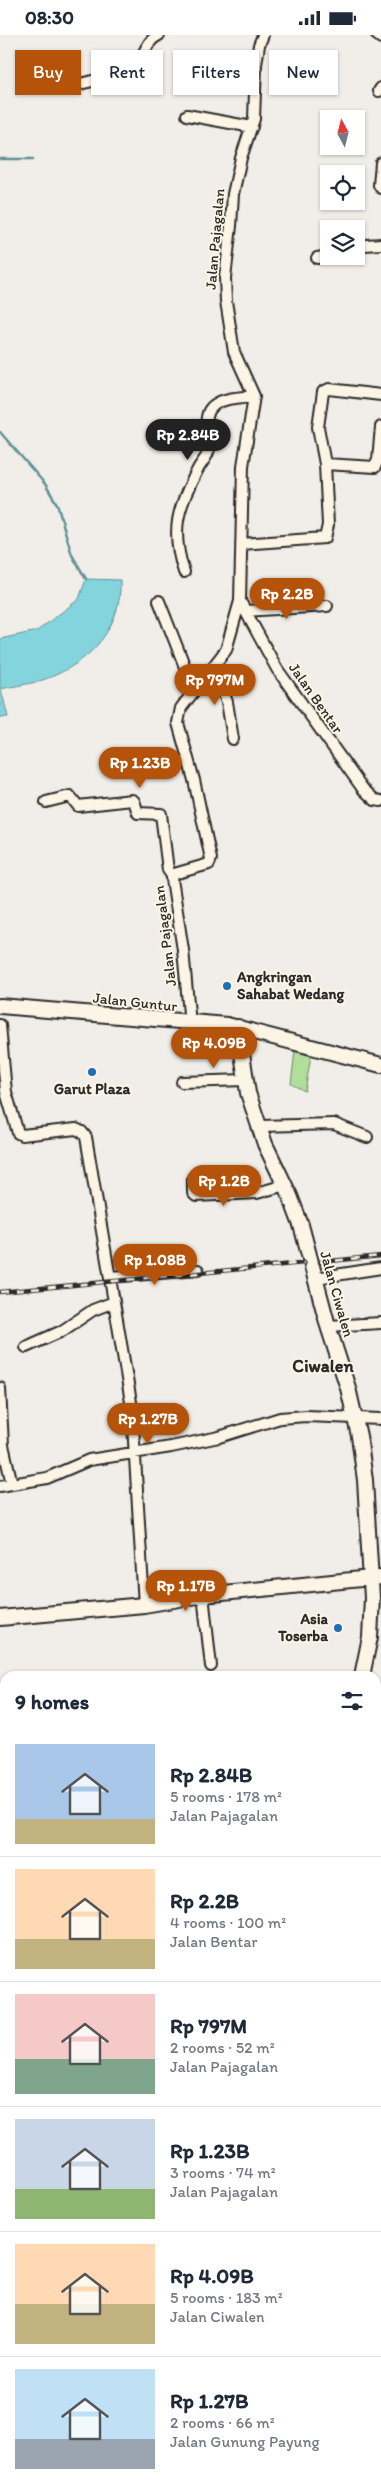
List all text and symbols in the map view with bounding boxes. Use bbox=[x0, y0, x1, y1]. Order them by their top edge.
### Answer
text: 08:30 bbox=[25, 6, 74, 29]
chip: Buy bbox=[15, 50, 81, 95]
chip: Rent bbox=[91, 50, 163, 95]
chip: Filters bbox=[173, 50, 259, 95]
chip: New bbox=[269, 50, 338, 95]
north arrow bbox=[320, 110, 365, 155]
map controls bbox=[320, 110, 365, 265]
button: locate bbox=[320, 165, 365, 210]
street label: Jalan Pajagalan bbox=[202, 187, 228, 290]
button: layers bbox=[320, 220, 365, 265]
pin: Rp 2.84B bbox=[136, 419, 240, 461]
text: Rp 2.84B bbox=[157, 425, 219, 444]
pin: Rp 2.2B bbox=[241, 577, 333, 620]
text: Rp 2.2B bbox=[261, 584, 313, 603]
street label: Jalan Bentar bbox=[285, 659, 347, 737]
pin: Rp 797M bbox=[169, 663, 261, 706]
text: Rp 797M bbox=[186, 670, 244, 689]
pin: Rp 1.23B bbox=[88, 747, 192, 789]
text: Rp 1.23B bbox=[110, 753, 170, 772]
street label: Jalan Pajagalan bbox=[150, 884, 180, 987]
place label: Angkringan Sahabat Wedang bbox=[236, 968, 344, 1004]
marker: Angkringan Sahabat Wedang bbox=[221, 980, 233, 992]
street label: Jalan Guntur bbox=[92, 989, 178, 1015]
pin: Rp 4.09B bbox=[162, 1027, 266, 1069]
text: Rp 4.09B bbox=[182, 1033, 246, 1052]
marker: Garut Plaza bbox=[86, 1066, 98, 1078]
place label: Garut Plaza bbox=[54, 1080, 131, 1098]
pin: Rp 1.2B bbox=[178, 1165, 270, 1207]
text: Rp 1.2B bbox=[198, 1171, 250, 1190]
pin: Rp 1.08B bbox=[103, 1243, 207, 1286]
street label: Jalan Ciwalen bbox=[316, 1249, 358, 1339]
text: Rp 1.08B bbox=[124, 1250, 186, 1269]
district label: Ciwalen bbox=[292, 1355, 354, 1377]
pin: Rp 1.27B bbox=[96, 1403, 200, 1445]
text: Rp 1.27B bbox=[118, 1409, 178, 1428]
pin: Rp 1.17B bbox=[134, 1569, 238, 1612]
text: Rp 1.17B bbox=[157, 1576, 215, 1595]
place label: Asia Toserba bbox=[277, 1610, 329, 1645]
marker: Asia Toserba bbox=[332, 1622, 344, 1634]
icon: filters bbox=[338, 1687, 366, 1715]
text: 9 homes bbox=[15, 1689, 89, 1714]
text: Rp 2.84B bbox=[170, 1762, 252, 1787]
icon: home bbox=[55, 1764, 115, 1824]
text: 5 rooms · 178 m² bbox=[170, 1787, 282, 1806]
text: Jalan Pajagalan bbox=[170, 1806, 278, 1825]
text: Rp 2.2B bbox=[170, 1888, 239, 1913]
icon: home bbox=[55, 1889, 115, 1949]
text: 4 rooms · 100 m² bbox=[170, 1913, 286, 1932]
text: Jalan Bentar bbox=[170, 1932, 258, 1951]
text: Rp 797M bbox=[170, 2013, 247, 2038]
icon: home bbox=[55, 2014, 115, 2074]
text: 2 rooms · 52 m² bbox=[170, 2038, 275, 2057]
text: Jalan Pajagalan bbox=[170, 2057, 278, 2076]
text: Rp 1.23B bbox=[170, 2138, 250, 2163]
icon: home bbox=[55, 2139, 115, 2199]
text: 3 rooms · 74 m² bbox=[170, 2163, 276, 2182]
text: Jalan Pajagalan bbox=[170, 2182, 278, 2201]
text: Rp 4.09B bbox=[170, 2263, 254, 2288]
icon: home bbox=[55, 2264, 115, 2324]
text: 5 rooms · 183 m² bbox=[170, 2288, 283, 2307]
text: Jalan Ciwalen bbox=[170, 2307, 265, 2326]
text: Rp 1.27B bbox=[170, 2388, 248, 2413]
icon: home bbox=[55, 2389, 115, 2449]
text: 2 rooms · 66 m² bbox=[170, 2413, 275, 2432]
text: Jalan Gunung Payung bbox=[170, 2432, 320, 2451]

